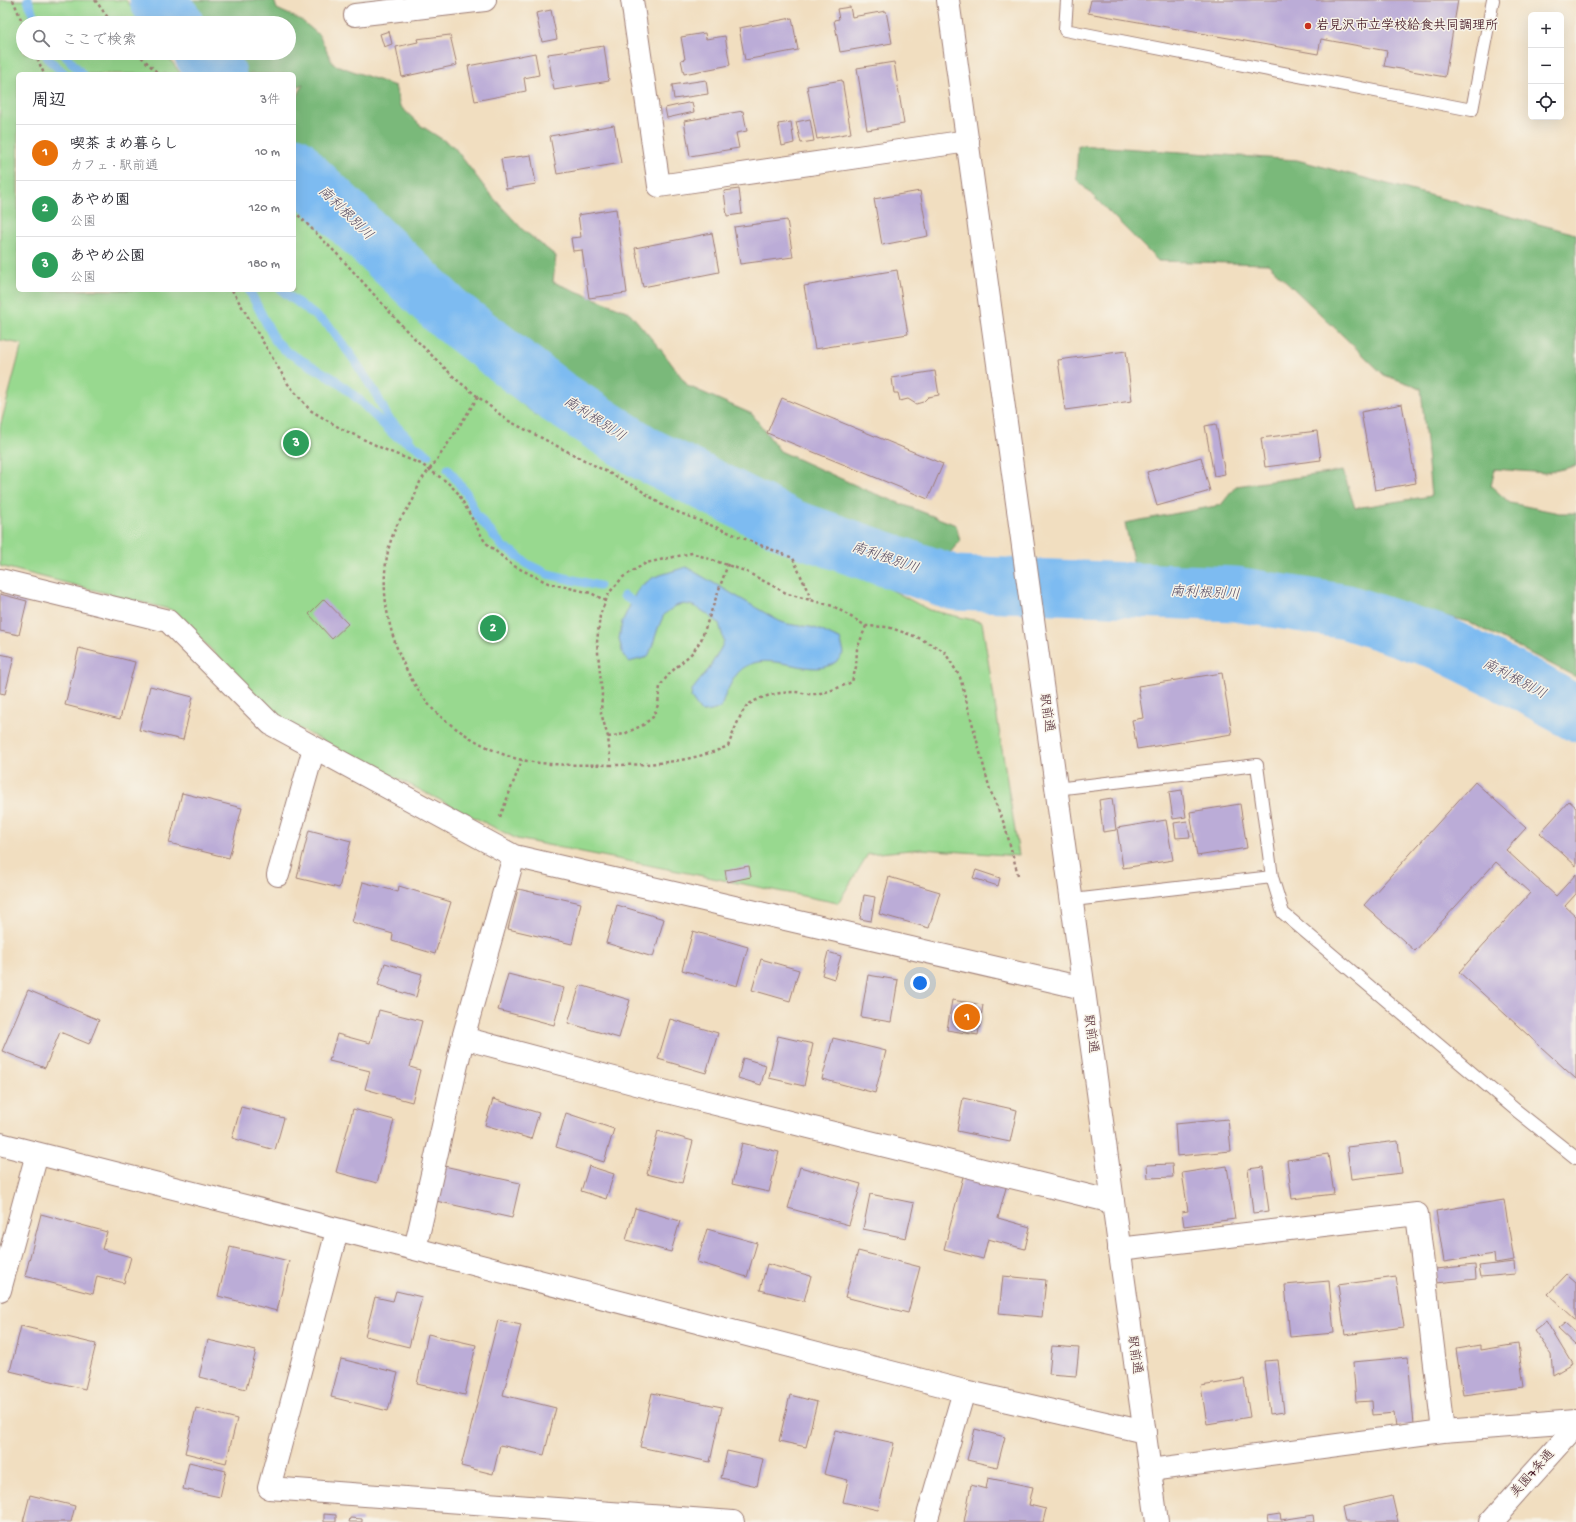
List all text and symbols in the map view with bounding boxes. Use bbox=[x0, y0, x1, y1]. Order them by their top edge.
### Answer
map controls bbox=[1528, 12, 1564, 120]
button: + bbox=[1528, 12, 1564, 48]
search box bbox=[16, 16, 296, 60]
place label: 岩見沢市立学校給食共同調理所 bbox=[1316, 18, 1498, 34]
marker: 岩見沢市立学校給食共同調理所 bbox=[1303, 21, 1313, 31]
icon: search bbox=[30, 27, 52, 49]
text: ここで検索 bbox=[62, 32, 137, 50]
button: − bbox=[1528, 48, 1564, 84]
button: locate bbox=[1528, 84, 1564, 120]
text: 周辺 bbox=[32, 92, 66, 112]
text: 3件 bbox=[260, 93, 280, 108]
text: 喫茶 まめ暮らし bbox=[70, 136, 179, 154]
text: 1 bbox=[42, 145, 48, 160]
text: 10 m bbox=[255, 145, 280, 160]
text: カフェ · 駅前通 bbox=[70, 159, 158, 174]
water label: 南利根別川 bbox=[314, 183, 377, 244]
text: あやめ園 bbox=[70, 192, 130, 210]
text: 2 bbox=[42, 201, 48, 216]
text: 120 m bbox=[249, 201, 280, 216]
text: 公園 bbox=[70, 215, 96, 230]
text: あやめ公園 bbox=[70, 248, 145, 266]
text: 3 bbox=[42, 257, 48, 272]
text: 180 m bbox=[248, 257, 280, 272]
text: 公園 bbox=[70, 271, 96, 286]
water label: 南利根別川 bbox=[560, 393, 629, 446]
pin: 3 bbox=[283, 428, 309, 458]
water label: 南利根別川 bbox=[849, 539, 921, 578]
water label: 南利根別川 bbox=[1170, 583, 1240, 604]
pin: 2 bbox=[480, 613, 506, 643]
water label: 南利根別川 bbox=[1479, 655, 1549, 704]
street label: 駅前通 bbox=[1036, 692, 1057, 733]
your location bbox=[910, 973, 930, 993]
pin: 1 bbox=[954, 1002, 980, 1032]
street label: 駅前通 bbox=[1080, 1013, 1101, 1054]
street label: 駅前通 bbox=[1124, 1334, 1145, 1375]
street label: 美園7条通 bbox=[1507, 1446, 1558, 1501]

